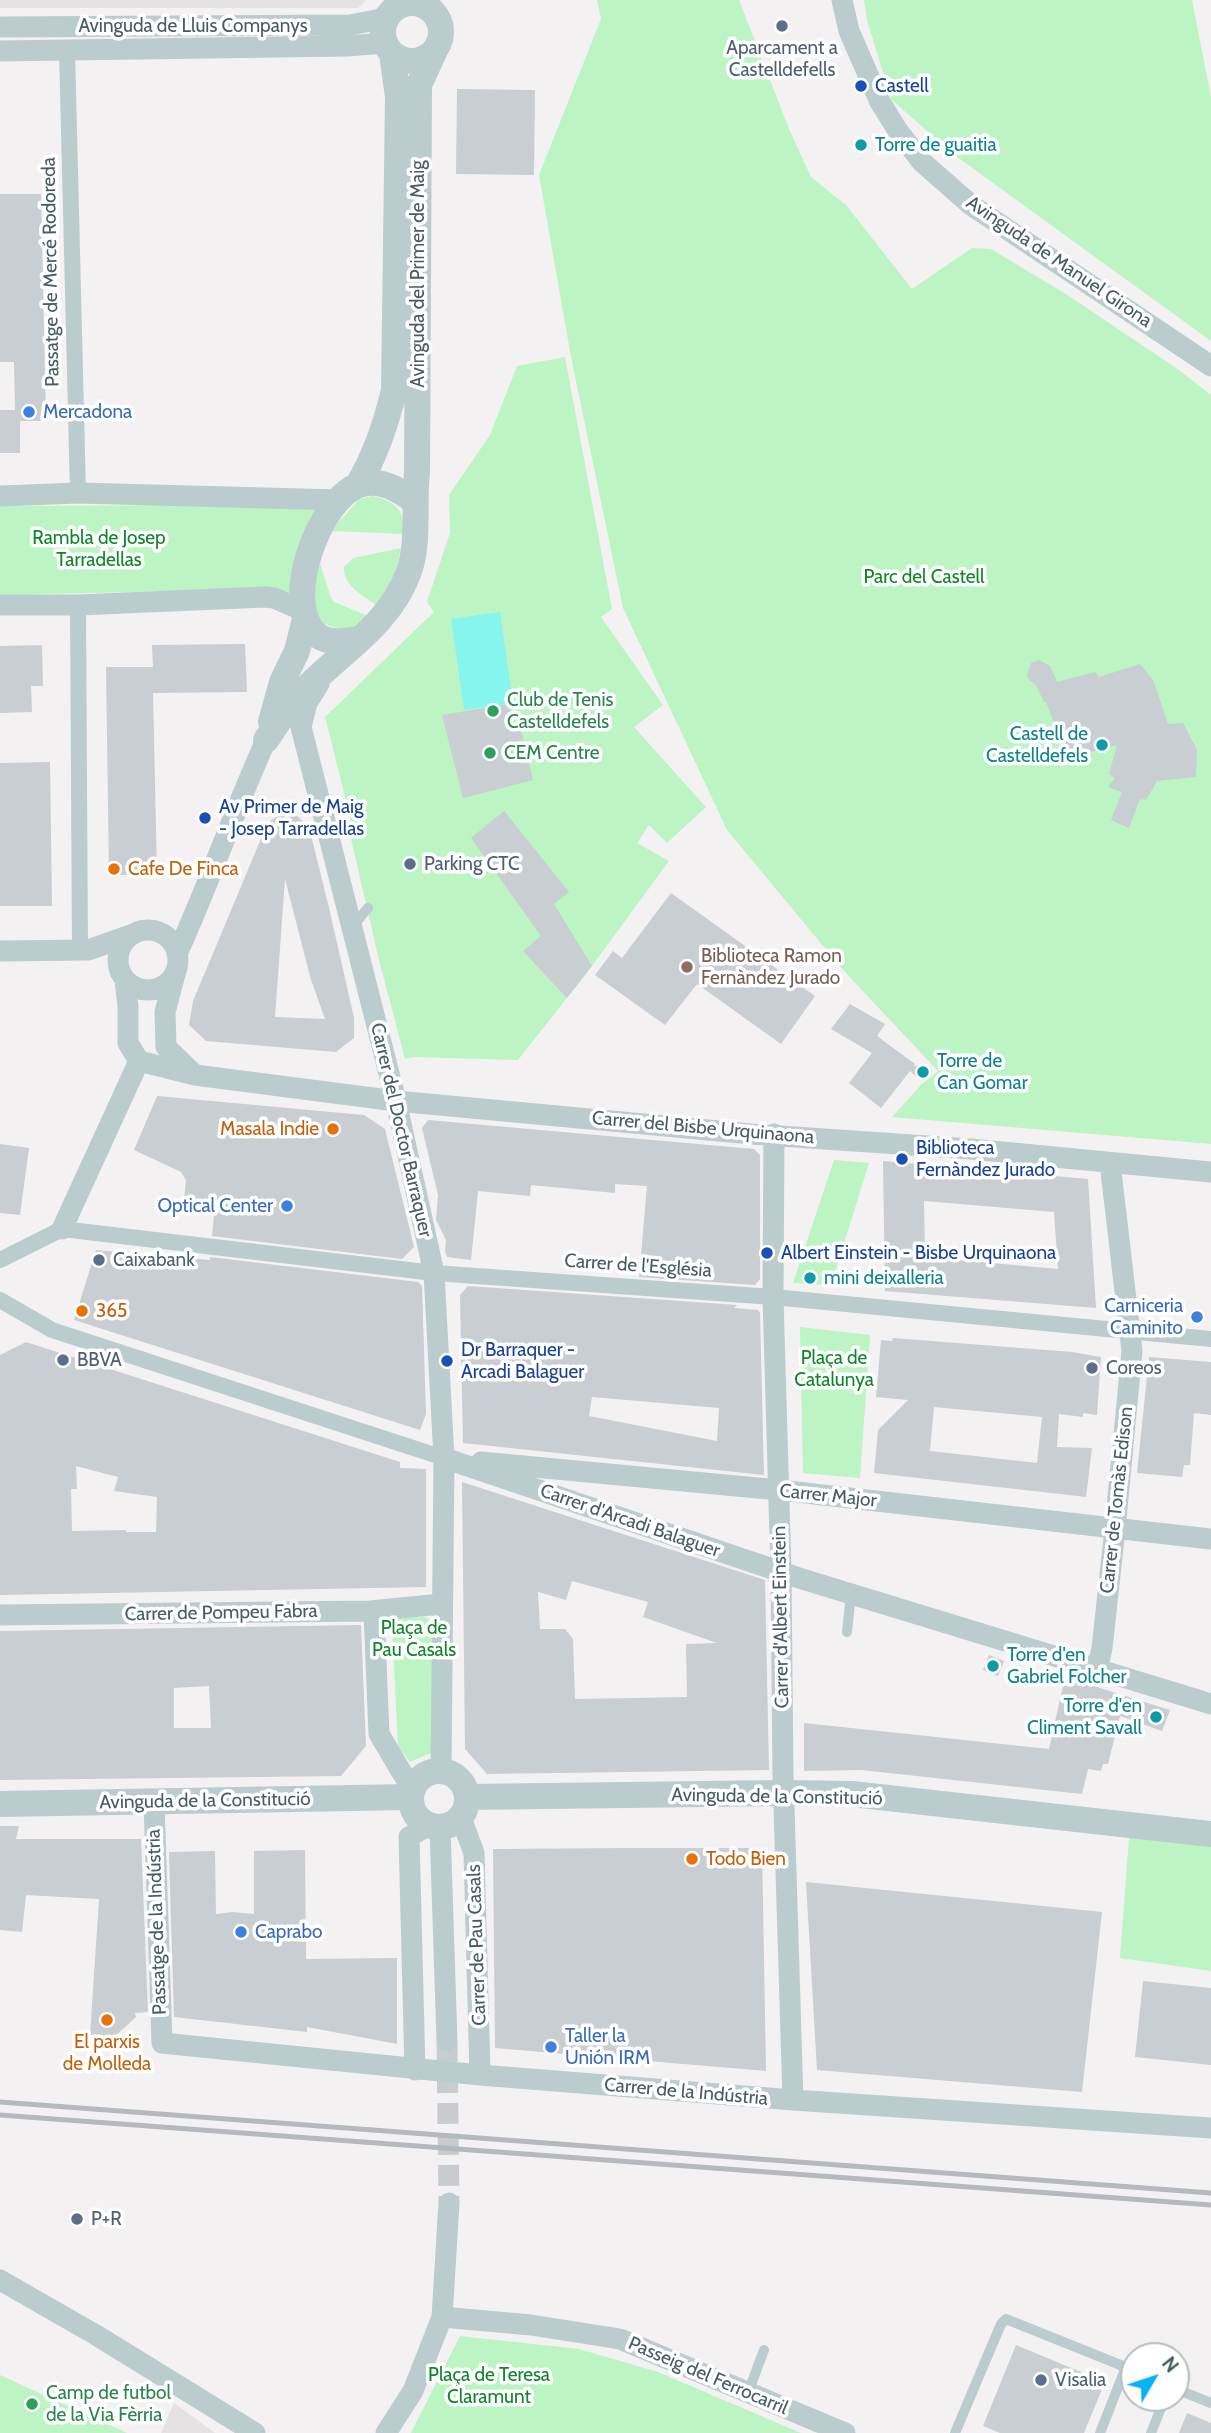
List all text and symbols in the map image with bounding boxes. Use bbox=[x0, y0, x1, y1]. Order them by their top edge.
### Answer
street label: Avinguda de Lluis Companys bbox=[78, 15, 308, 37]
marker: Aparcament a Castelldefells bbox=[774, 18, 790, 34]
place label: Aparcament a Castelldefells bbox=[726, 37, 838, 81]
place label: Castell bbox=[875, 75, 929, 97]
marker: Castell bbox=[853, 78, 869, 94]
place label: Torre de guaitia bbox=[875, 134, 997, 156]
marker: Torre de guaitia bbox=[853, 137, 869, 153]
street label: Passatge de Mercé Rodoreda bbox=[38, 157, 64, 387]
street label: Avinguda del Primer de Maig bbox=[407, 160, 429, 388]
street label: Avinguda de Manuel Girona bbox=[962, 191, 1156, 333]
place label: Mercadona bbox=[43, 401, 132, 423]
marker: Mercadona bbox=[21, 404, 37, 420]
park label: Rambla de Josep Tarradellas bbox=[32, 527, 166, 571]
park label: Parc del Castell bbox=[863, 566, 985, 588]
place label: Club de Tenis Castelldefels bbox=[507, 689, 613, 733]
marker: Club de Tenis Castelldefels bbox=[485, 703, 501, 719]
place label: Castell de Castelldefels bbox=[986, 723, 1088, 767]
marker: Castell de Castelldefels bbox=[1094, 737, 1110, 753]
place label: CEM Centre bbox=[504, 742, 599, 764]
marker: CEM Centre bbox=[482, 745, 498, 761]
place label: Av Primer de Maig - Josep Tarradellas bbox=[219, 796, 364, 840]
marker: Av Primer de Maig - Josep Tarradellas bbox=[197, 810, 213, 826]
place label: Parking CTC bbox=[424, 853, 520, 875]
marker: Parking CTC bbox=[402, 856, 418, 872]
place label: Cafe De Finca bbox=[128, 858, 239, 880]
marker: Cafe De Finca bbox=[106, 861, 122, 877]
place label: Biblioteca Ramon Fernàndez Jurado bbox=[701, 945, 842, 989]
marker: Biblioteca Ramon Fernàndez Jurado bbox=[679, 959, 695, 975]
street label: Carrer del Doctor Barraquer bbox=[365, 1021, 437, 1239]
place label: Torre de Can Gomar bbox=[937, 1050, 1028, 1094]
marker: Torre de Can Gomar bbox=[915, 1064, 931, 1080]
street label: Carrer del Bisbe Urquinaona bbox=[591, 1107, 815, 1149]
place label: Masala Indie bbox=[220, 1118, 319, 1140]
marker: Masala Indie bbox=[325, 1121, 341, 1137]
place label: Biblioteca Fernàndez Jurado bbox=[916, 1137, 1055, 1181]
marker: Biblioteca Fernàndez Jurado bbox=[894, 1151, 910, 1167]
place label: Optical Center bbox=[157, 1195, 273, 1217]
marker: Optical Center bbox=[279, 1198, 295, 1214]
place label: Albert Einstein - Bisbe Urquinaona bbox=[781, 1242, 1056, 1264]
marker: Albert Einstein - Bisbe Urquinaona bbox=[759, 1245, 775, 1261]
place label: Caixabank bbox=[113, 1249, 195, 1271]
street label: Carrer de l'Església bbox=[564, 1249, 712, 1283]
marker: Caixabank bbox=[91, 1252, 107, 1268]
place label: mini deixalleria bbox=[824, 1267, 944, 1289]
marker: mini deixalleria bbox=[802, 1270, 818, 1286]
place label: Carniceria Caminito bbox=[1104, 1295, 1183, 1339]
place label: 365 bbox=[96, 1300, 127, 1322]
marker: 365 bbox=[74, 1303, 90, 1319]
marker: Carniceria Caminito bbox=[1189, 1309, 1205, 1325]
place label: Dr Barraquer - Arcadi Balaguer bbox=[461, 1339, 584, 1383]
park label: Plaça de Catalunya bbox=[794, 1347, 874, 1391]
place label: BBVA bbox=[77, 1349, 122, 1371]
marker: BBVA bbox=[55, 1352, 71, 1368]
marker: Dr Barraquer - Arcadi Balaguer bbox=[439, 1353, 455, 1369]
place label: Coreos bbox=[1106, 1357, 1162, 1379]
marker: Coreos bbox=[1084, 1360, 1100, 1376]
street label: Carrer de Tomàs Edison bbox=[1096, 1405, 1138, 1595]
street label: Carrer d'Arcadi Balaguer bbox=[537, 1479, 723, 1563]
street label: Carrer Major bbox=[778, 1480, 878, 1512]
street label: Carrer d'Albert Einstein bbox=[768, 1525, 794, 1709]
street label: Carrer de Pompeu Fabra bbox=[124, 1600, 318, 1626]
park label: Plaça de Pau Casals bbox=[372, 1617, 456, 1661]
place label: Torre d'en Gabriel Folcher bbox=[1007, 1644, 1127, 1688]
marker: Torre d'en Gabriel Folcher bbox=[985, 1658, 1001, 1674]
place label: Torre d'en Climent Savall bbox=[1027, 1695, 1142, 1739]
marker: Torre d'en Climent Savall bbox=[1148, 1709, 1164, 1725]
street label: Avinguda de la Constitució bbox=[671, 1784, 883, 1810]
street label: Avinguda de la Constitució bbox=[99, 1788, 311, 1814]
street label: Passatge de la Indústria bbox=[142, 1829, 172, 2015]
place label: Todo Bien bbox=[706, 1848, 786, 1870]
marker: Todo Bien bbox=[684, 1851, 700, 1867]
street label: Carrer de Pau Casals bbox=[463, 1864, 491, 2026]
place label: Caprabo bbox=[255, 1921, 322, 1943]
marker: Caprabo bbox=[233, 1924, 249, 1940]
marker: El parxis de Molleda bbox=[99, 2012, 115, 2028]
place label: Taller la Unión IRM bbox=[565, 2025, 650, 2069]
place label: El parxis de Molleda bbox=[63, 2031, 151, 2075]
marker: Taller la Unión IRM bbox=[543, 2039, 559, 2055]
street label: Carrer de la Indústria bbox=[603, 2073, 769, 2111]
place label: P+R bbox=[91, 2208, 122, 2230]
marker: P+R bbox=[69, 2211, 85, 2227]
street label: Passeig del Ferrocarril bbox=[625, 2332, 791, 2420]
north arrow bbox=[1120, 2342, 1190, 2412]
text: N bbox=[1157, 2352, 1183, 2377]
park label: Plaça de Teresa Claramunt bbox=[428, 2364, 550, 2408]
place label: Visalia bbox=[1055, 2369, 1106, 2391]
marker: Visalia bbox=[1033, 2372, 1049, 2388]
place label: Camp de futbol de la Via Fèrria bbox=[46, 2382, 171, 2426]
marker: Camp de futbol de la Via Fèrria bbox=[24, 2396, 40, 2412]

